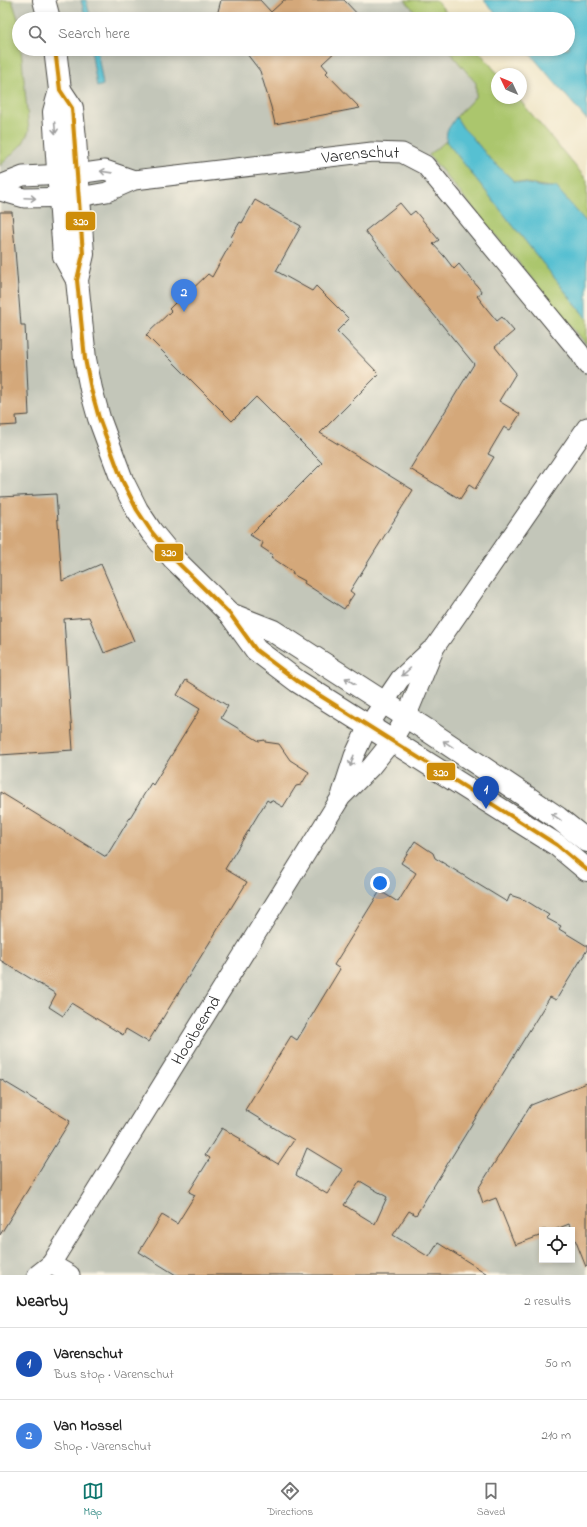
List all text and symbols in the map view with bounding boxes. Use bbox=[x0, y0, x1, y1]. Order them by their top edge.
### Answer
search box bbox=[12, 12, 575, 56]
icon: search bbox=[26, 23, 48, 45]
text: Search here bbox=[58, 23, 130, 45]
north arrow bbox=[491, 68, 527, 104]
one-way arrow bbox=[52, 121, 59, 134]
street label: Varenschut bbox=[319, 139, 400, 170]
one-way arrow bbox=[100, 168, 113, 176]
one-way arrow bbox=[23, 194, 36, 201]
line badge: 320 bbox=[65, 211, 96, 231]
text: 320 bbox=[73, 214, 89, 230]
pin: 2 bbox=[171, 279, 197, 312]
line badge: 320 bbox=[154, 543, 184, 562]
text: 320 bbox=[161, 545, 177, 561]
one-way arrow bbox=[401, 668, 412, 677]
one-way arrow bbox=[344, 677, 356, 685]
one-way arrow bbox=[443, 740, 454, 749]
one-way arrow bbox=[348, 754, 356, 766]
line badge: 320 bbox=[426, 762, 456, 781]
text: 320 bbox=[433, 765, 449, 781]
pin: 1 bbox=[473, 776, 499, 809]
one-way arrow bbox=[551, 813, 562, 821]
your location bbox=[370, 873, 390, 893]
street label: Hooibeemd bbox=[165, 990, 227, 1070]
map controls bbox=[539, 1227, 575, 1263]
button: locate bbox=[539, 1227, 575, 1263]
text: Nearby bbox=[16, 1289, 68, 1314]
text: 2 results bbox=[524, 1292, 571, 1311]
text: Varenschut bbox=[54, 1343, 123, 1365]
text: 1 bbox=[27, 1354, 31, 1373]
text: 50 m bbox=[545, 1354, 571, 1373]
text: Bus stop · Varenschut bbox=[54, 1365, 174, 1384]
text: Van Mossel bbox=[54, 1415, 122, 1437]
text: 2 bbox=[26, 1426, 32, 1445]
text: 210 m bbox=[541, 1426, 571, 1445]
text: Shop · Varenschut bbox=[54, 1437, 151, 1456]
tab: Map bbox=[82, 1480, 104, 1520]
tab: Directions bbox=[267, 1480, 313, 1520]
tab: Saved bbox=[477, 1480, 505, 1520]

